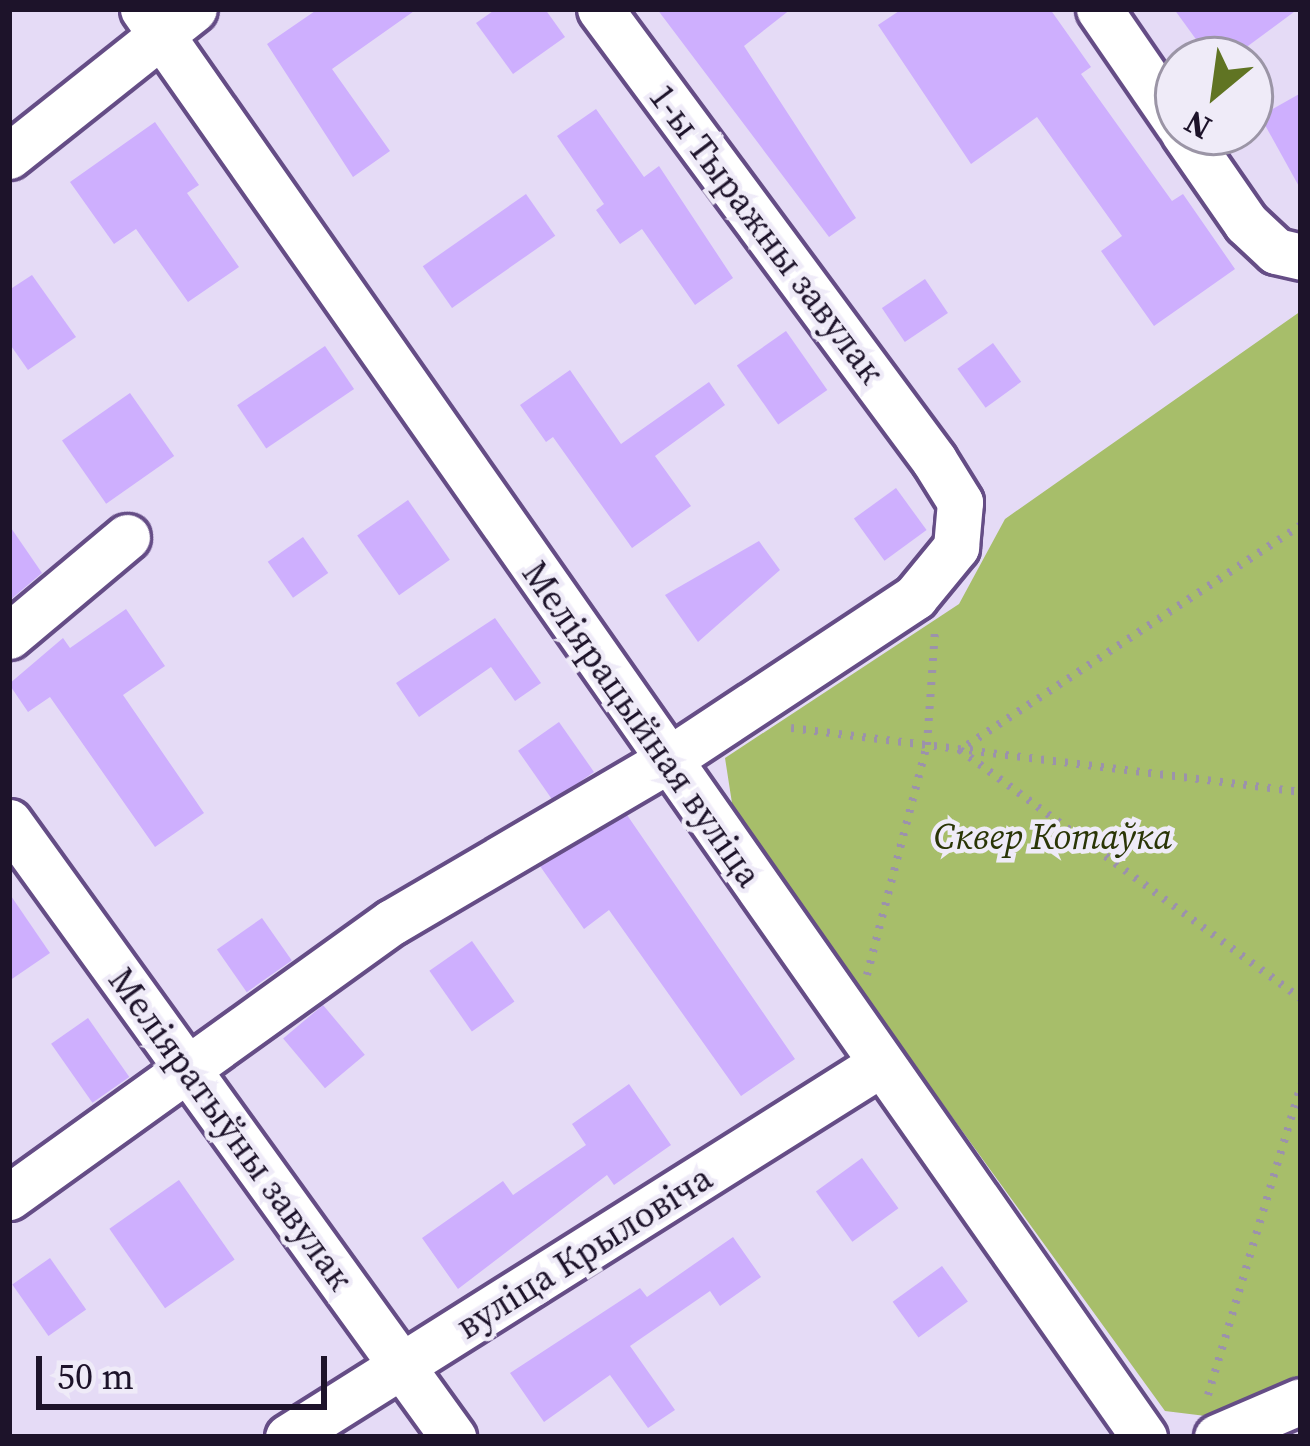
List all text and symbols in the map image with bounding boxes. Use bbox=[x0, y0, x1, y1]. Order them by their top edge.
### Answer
north arrow bbox=[1154, 36, 1274, 156]
street label: 1-ы Тыражны завулак bbox=[640, 76, 894, 392]
text: N bbox=[1176, 100, 1219, 151]
street label: Меліярацыйная вуліца bbox=[513, 553, 771, 895]
park label: Сквер Котаўка bbox=[934, 815, 1172, 859]
street label: Меліяратыўны завулак bbox=[100, 959, 362, 1299]
street label: вуліца Крыловіча bbox=[448, 1156, 720, 1348]
scale bar bbox=[42, 1332, 333, 1406]
text: 50 m bbox=[57, 1352, 134, 1401]

